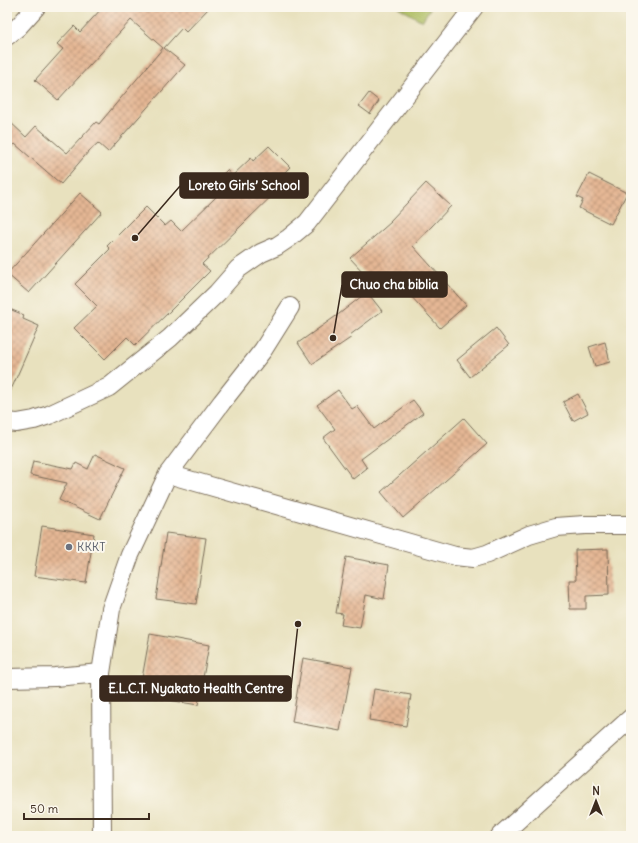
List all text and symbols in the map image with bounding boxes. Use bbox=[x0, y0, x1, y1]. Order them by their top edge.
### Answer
callout: Loreto Girls’ School bbox=[180, 173, 308, 198]
text: Loreto Girls’ School bbox=[188, 177, 300, 194]
callout: Chuo cha biblia bbox=[342, 272, 447, 297]
text: Chuo cha biblia bbox=[349, 276, 439, 293]
place label: KKKT bbox=[77, 539, 106, 554]
marker: KKKT bbox=[64, 542, 74, 552]
callout: E.L.C.T. Nyakato Health Centre bbox=[100, 676, 291, 701]
text: E.L.C.T. Nyakato Health Centre bbox=[108, 680, 284, 697]
north arrow bbox=[576, 781, 616, 821]
text: N bbox=[592, 784, 600, 798]
scale bar bbox=[24, 795, 149, 821]
text: 50 m bbox=[30, 801, 59, 816]

